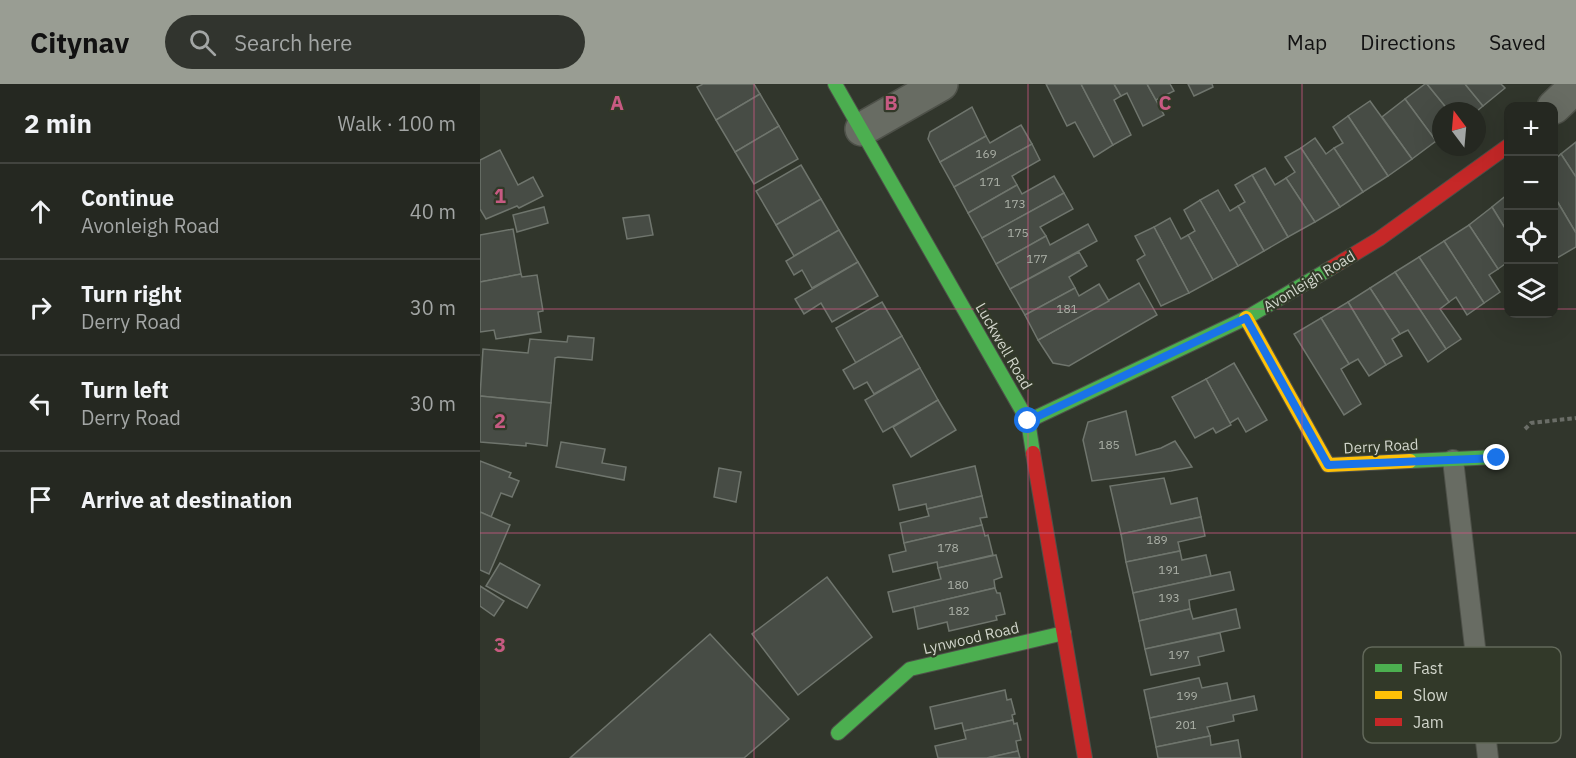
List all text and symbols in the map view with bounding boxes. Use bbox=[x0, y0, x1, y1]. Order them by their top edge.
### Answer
search box bbox=[165, 15, 585, 69]
text: Citynav bbox=[30, 24, 129, 61]
icon: search bbox=[186, 26, 219, 59]
text: Search here bbox=[234, 28, 352, 57]
text: Map bbox=[1287, 28, 1327, 56]
text: Directions bbox=[1360, 28, 1456, 56]
text: Saved bbox=[1489, 28, 1546, 56]
text: A bbox=[610, 89, 624, 116]
text: B bbox=[884, 89, 898, 116]
text: C bbox=[1158, 89, 1172, 116]
north arrow bbox=[1432, 102, 1486, 156]
map controls bbox=[1504, 102, 1558, 318]
button: + bbox=[1504, 102, 1558, 156]
text: 2 min bbox=[24, 106, 92, 140]
text: Walk · 100 m bbox=[338, 110, 456, 137]
house number: 169 bbox=[975, 146, 997, 161]
button: − bbox=[1504, 156, 1558, 210]
house number: 171 bbox=[979, 174, 1001, 189]
text: 1 bbox=[494, 182, 506, 209]
text: Continue bbox=[81, 183, 174, 212]
icon: ahead bbox=[24, 195, 57, 228]
house number: 173 bbox=[1004, 196, 1026, 211]
text: 40 m bbox=[410, 198, 456, 225]
button: locate bbox=[1504, 210, 1558, 264]
text: Avonleigh Road bbox=[81, 212, 220, 239]
house number: 175 bbox=[1007, 225, 1029, 240]
street label: Avonleigh Road bbox=[1260, 246, 1358, 316]
house number: 177 bbox=[1026, 251, 1048, 266]
button: layers bbox=[1504, 264, 1558, 318]
text: Turn right bbox=[81, 279, 182, 308]
icon: right bbox=[24, 291, 57, 324]
text: 30 m bbox=[410, 294, 456, 321]
street label: Luckwell Road bbox=[971, 299, 1037, 393]
house number: 181 bbox=[1056, 301, 1078, 316]
text: Derry Road bbox=[81, 308, 181, 335]
text: Turn left bbox=[81, 375, 169, 404]
icon: left bbox=[24, 387, 57, 420]
text: 30 m bbox=[410, 390, 456, 417]
text: Derry Road bbox=[81, 404, 181, 431]
text: 2 bbox=[494, 407, 506, 434]
route start bbox=[1014, 407, 1040, 433]
street label: Derry Road bbox=[1343, 435, 1419, 457]
house number: 185 bbox=[1098, 437, 1120, 452]
route end bbox=[1483, 444, 1509, 470]
icon: arrive bbox=[24, 483, 57, 516]
text: Arrive at destination bbox=[81, 485, 292, 514]
house number: 189 bbox=[1146, 532, 1168, 547]
house number: 178 bbox=[937, 540, 959, 555]
house number: 191 bbox=[1158, 562, 1180, 577]
house number: 180 bbox=[947, 577, 969, 592]
house number: 193 bbox=[1158, 590, 1180, 605]
house number: 182 bbox=[948, 603, 970, 618]
street label: Lynwood Road bbox=[921, 618, 1021, 658]
text: 3 bbox=[494, 631, 506, 658]
house number: 197 bbox=[1168, 647, 1190, 662]
legend bbox=[1363, 647, 1561, 743]
text: Fast bbox=[1413, 658, 1443, 678]
text: Slow bbox=[1413, 685, 1448, 705]
house number: 199 bbox=[1176, 688, 1198, 703]
text: Jam bbox=[1413, 712, 1444, 732]
house number: 201 bbox=[1175, 717, 1197, 732]

